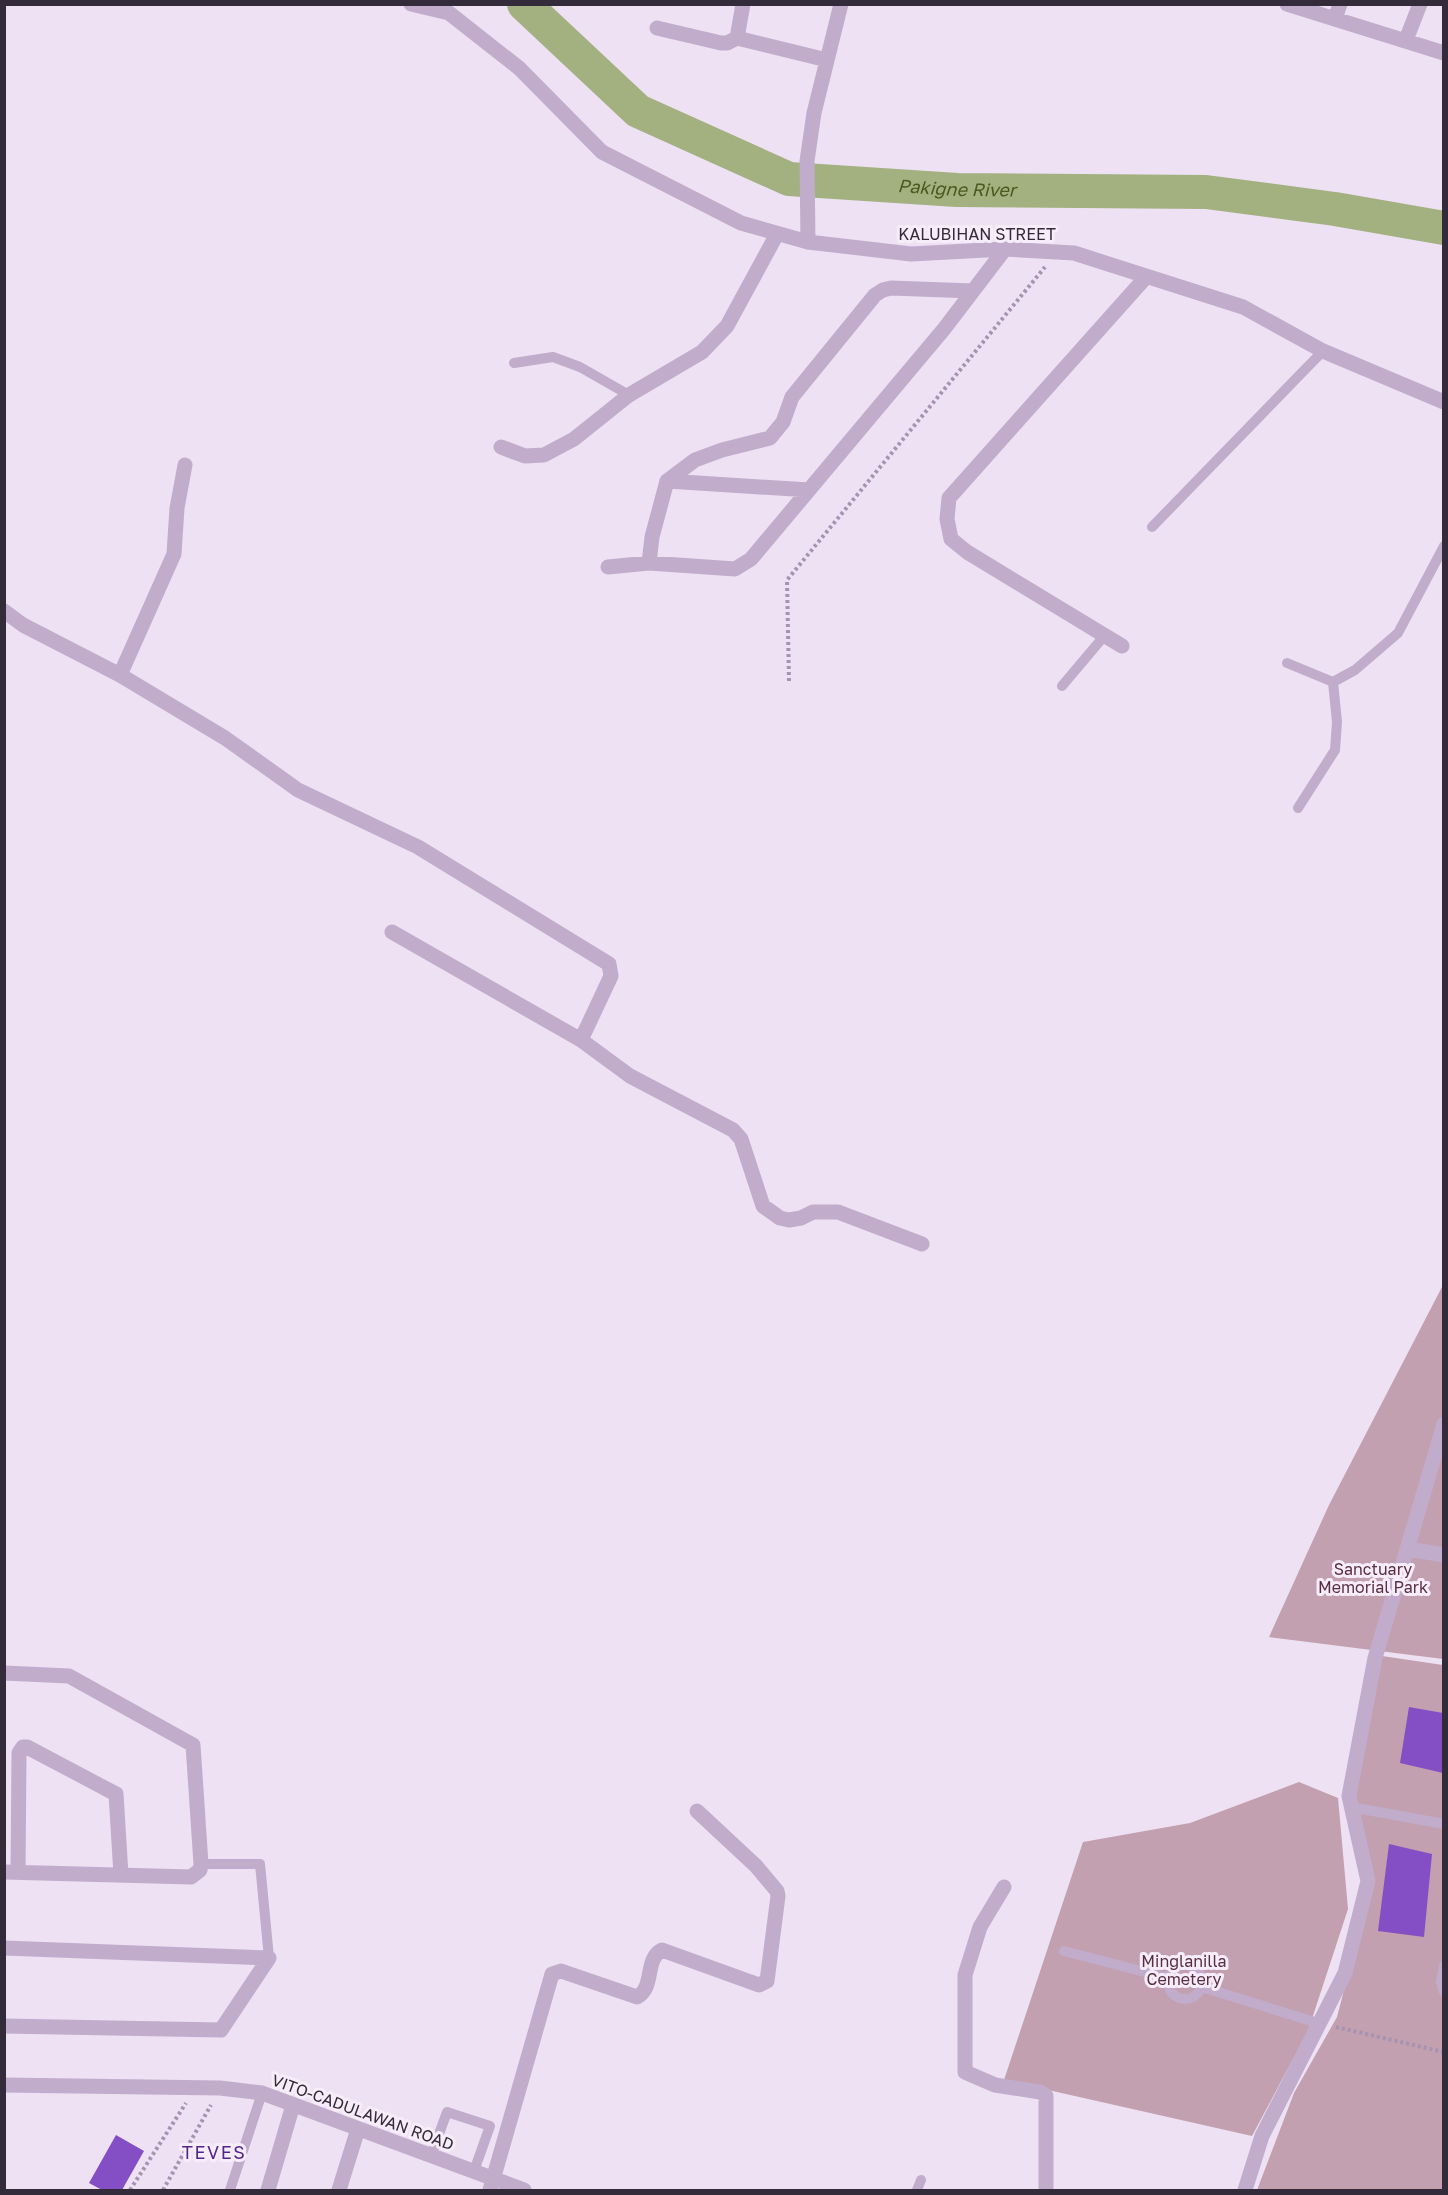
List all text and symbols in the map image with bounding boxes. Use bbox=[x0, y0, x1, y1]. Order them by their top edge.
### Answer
water label: Pakigne River bbox=[897, 174, 1019, 200]
street label: KALUBIHAN STREET bbox=[898, 224, 1056, 244]
park label: Sanctuary Memorial Park bbox=[1318, 1559, 1428, 1597]
park label: Minglanilla Cemetery bbox=[1141, 1951, 1227, 1989]
street label: VITO-CADULAWAN ROAD bbox=[269, 2070, 457, 2154]
district label: TEVES bbox=[182, 2141, 246, 2163]

